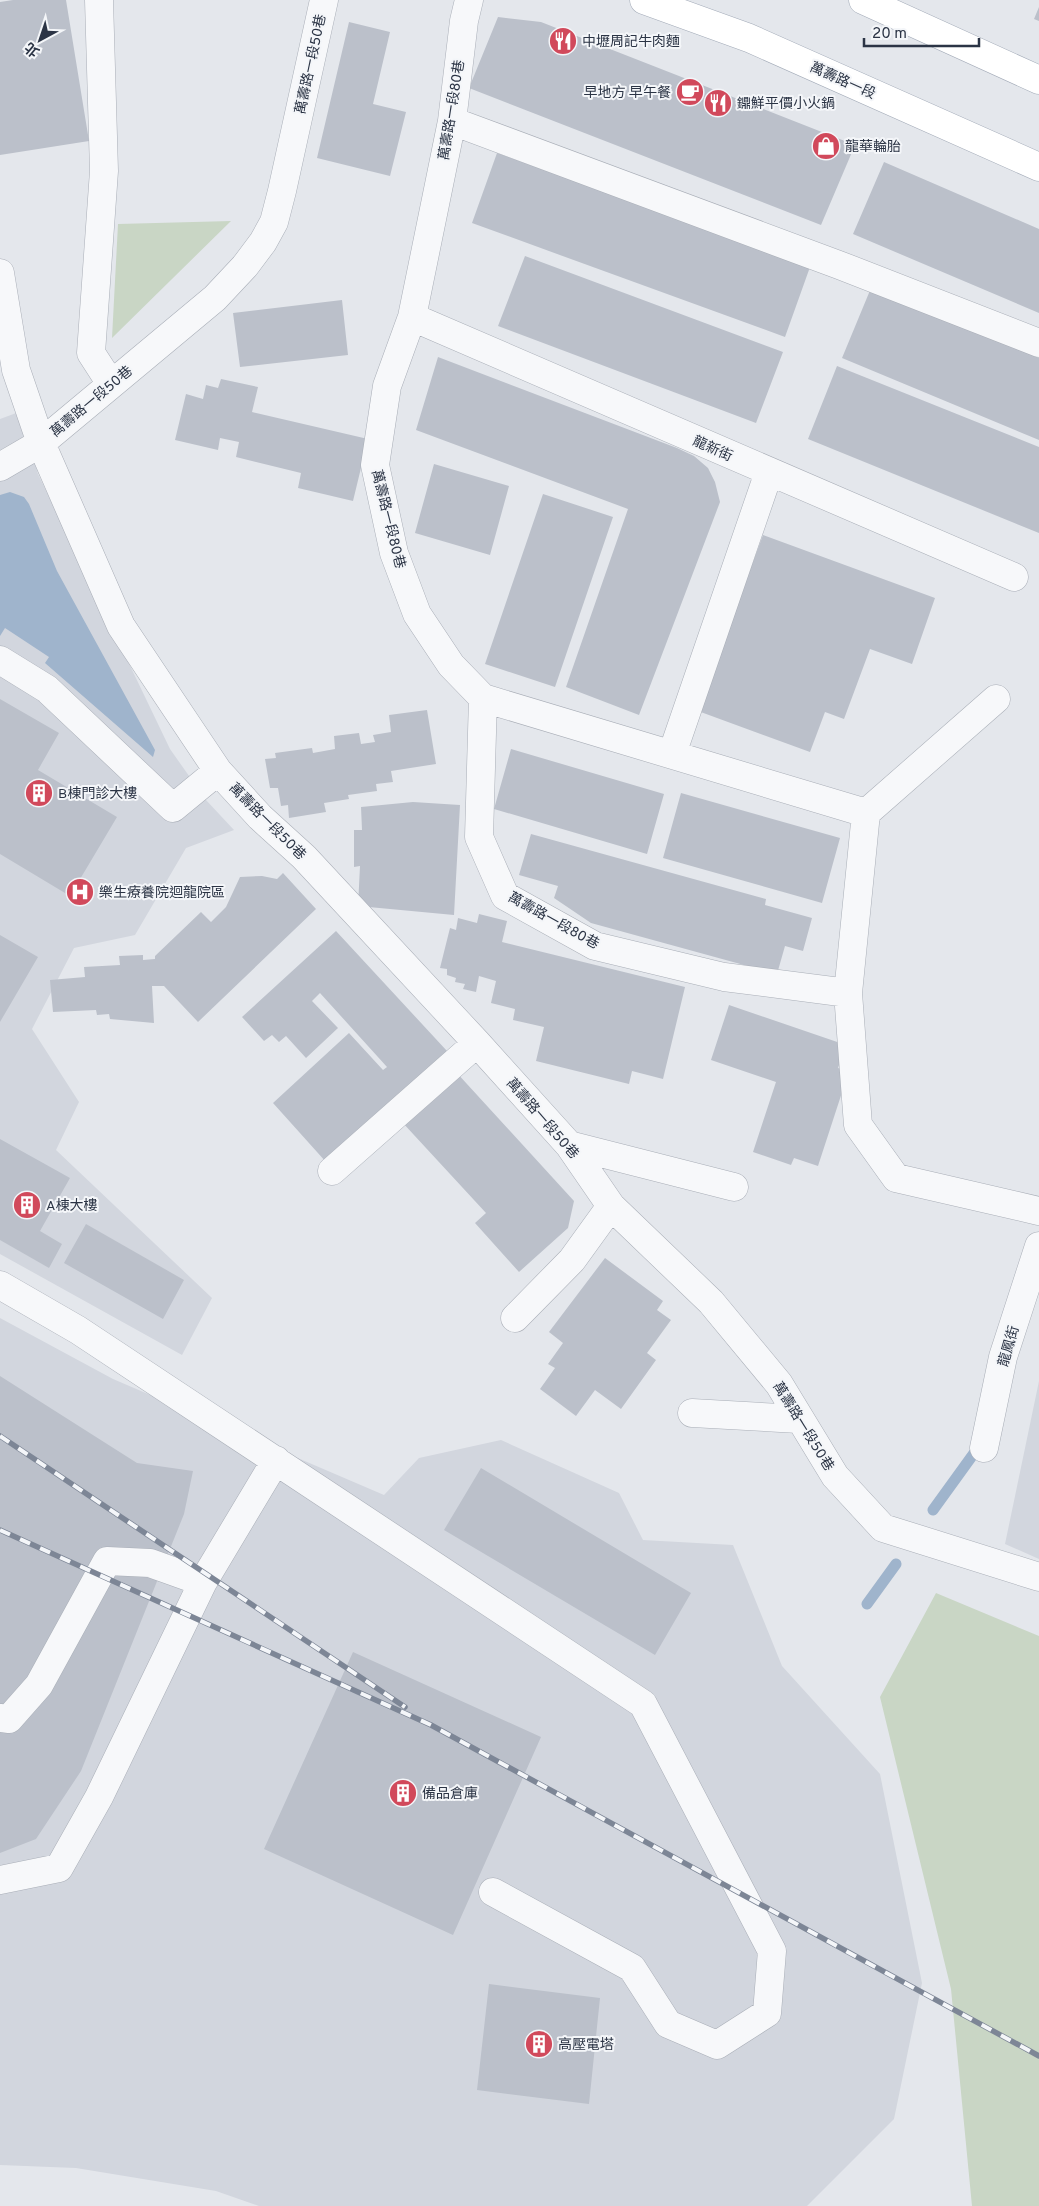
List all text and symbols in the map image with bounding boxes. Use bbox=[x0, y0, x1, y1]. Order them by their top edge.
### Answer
street label: 萬壽路一段50巷 bbox=[293, 13, 330, 116]
north arrow bbox=[15, 15, 65, 65]
scale bar bbox=[864, 15, 979, 47]
text: 20 m bbox=[872, 25, 907, 44]
restaurant icon: 中壢周記牛肉麵 bbox=[548, 26, 578, 56]
place label: 中壢周記牛肉麵 bbox=[582, 34, 680, 51]
text: 北 bbox=[22, 38, 43, 60]
street label: 萬壽路一段80巷 bbox=[436, 59, 469, 162]
street label: 萬壽路一段 bbox=[807, 59, 878, 103]
cafe icon: 早地方 早午餐 bbox=[675, 77, 705, 107]
place label: 早地方 早午餐 bbox=[584, 85, 671, 102]
restaurant icon: 鐤鮮平價小火鍋 bbox=[703, 88, 733, 118]
place label: 鐤鮮平價小火鍋 bbox=[737, 96, 835, 113]
shop icon: 龍華輪胎 bbox=[811, 131, 841, 161]
place label: 龍華輪胎 bbox=[845, 138, 901, 156]
street label: 萬壽路一段50巷 bbox=[48, 363, 136, 441]
street label: 龍新街 bbox=[690, 432, 735, 466]
street label: 萬壽路一段80巷 bbox=[367, 468, 408, 571]
building icon: B棟門診大樓 bbox=[24, 778, 54, 808]
street label: 萬壽路一段50巷 bbox=[225, 780, 309, 864]
place label: B棟門診大樓 bbox=[58, 785, 137, 803]
hospital icon: 樂生療養院迴龍院區 bbox=[65, 877, 95, 907]
place label: 樂生療養院迴龍院區 bbox=[99, 884, 225, 902]
street label: 萬壽路一段80巷 bbox=[505, 889, 602, 953]
street label: 萬壽路一段50巷 bbox=[502, 1075, 582, 1163]
building icon: A棟大樓 bbox=[12, 1190, 42, 1220]
place label: A棟大樓 bbox=[46, 1197, 98, 1215]
street label: 龍鳳街 bbox=[995, 1324, 1023, 1369]
street label: 萬壽路一段50巷 bbox=[769, 1379, 837, 1474]
building icon: 備品倉庫 bbox=[388, 1778, 418, 1808]
place label: 備品倉庫 bbox=[422, 1786, 478, 1803]
building icon: 高壓電塔 bbox=[524, 2029, 554, 2059]
place label: 高壓電塔 bbox=[558, 2037, 614, 2054]

